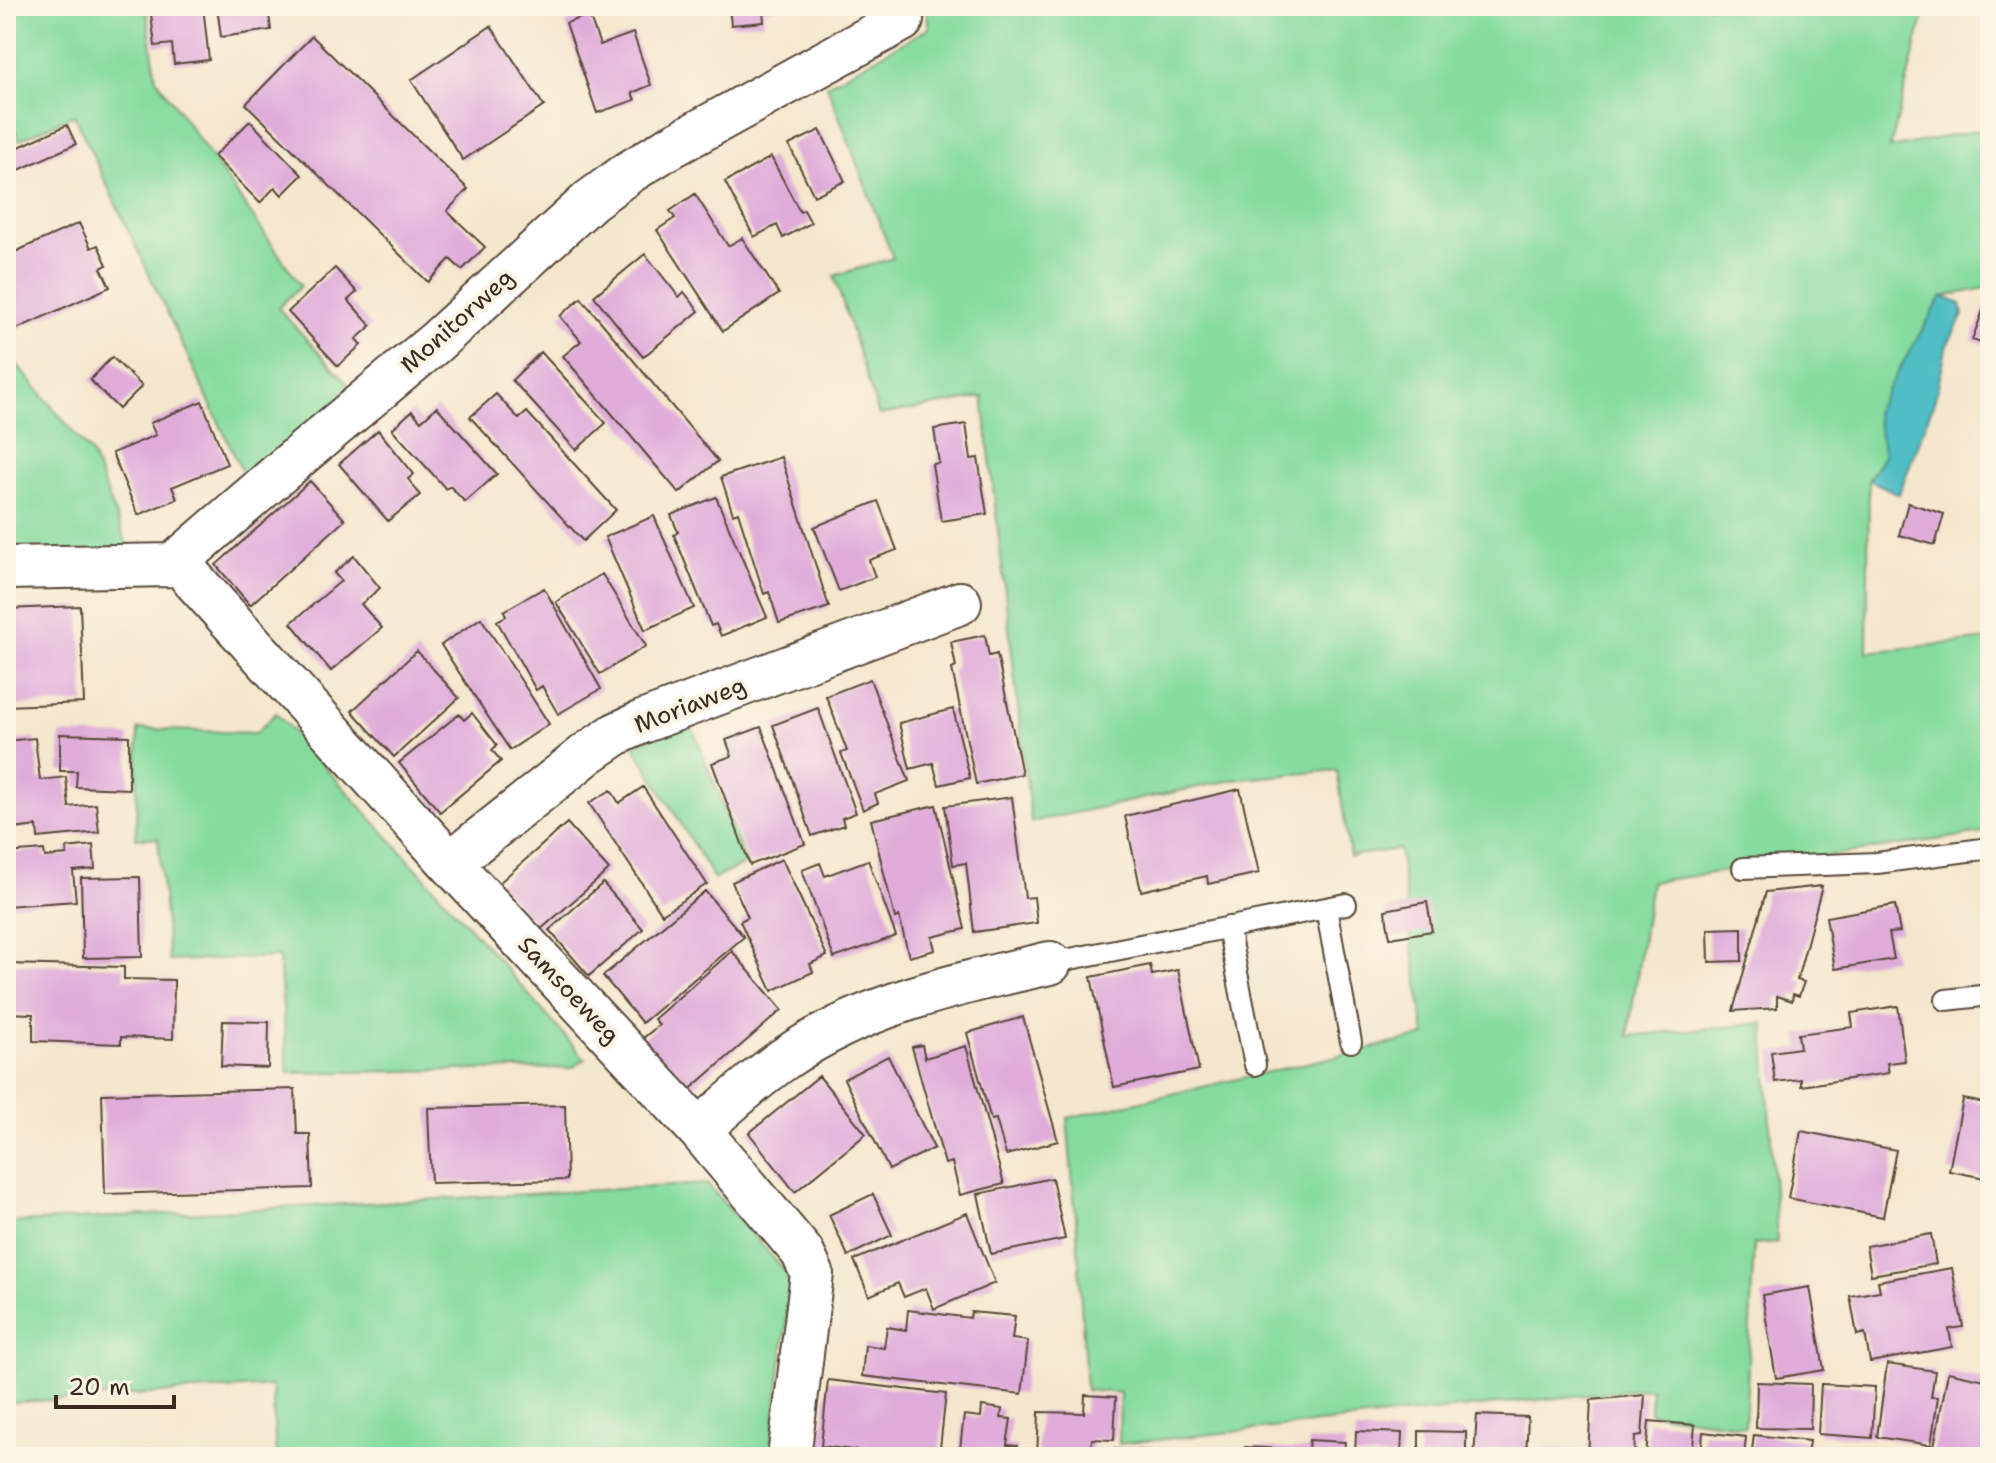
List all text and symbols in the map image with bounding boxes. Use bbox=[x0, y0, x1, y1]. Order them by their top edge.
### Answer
street label: Monitorweg bbox=[393, 262, 521, 380]
street label: Moriaweg bbox=[630, 669, 750, 741]
street label: Samsoeweg bbox=[511, 929, 627, 1051]
scale bar bbox=[56, 1359, 174, 1409]
text: 20 m bbox=[68, 1371, 130, 1403]

